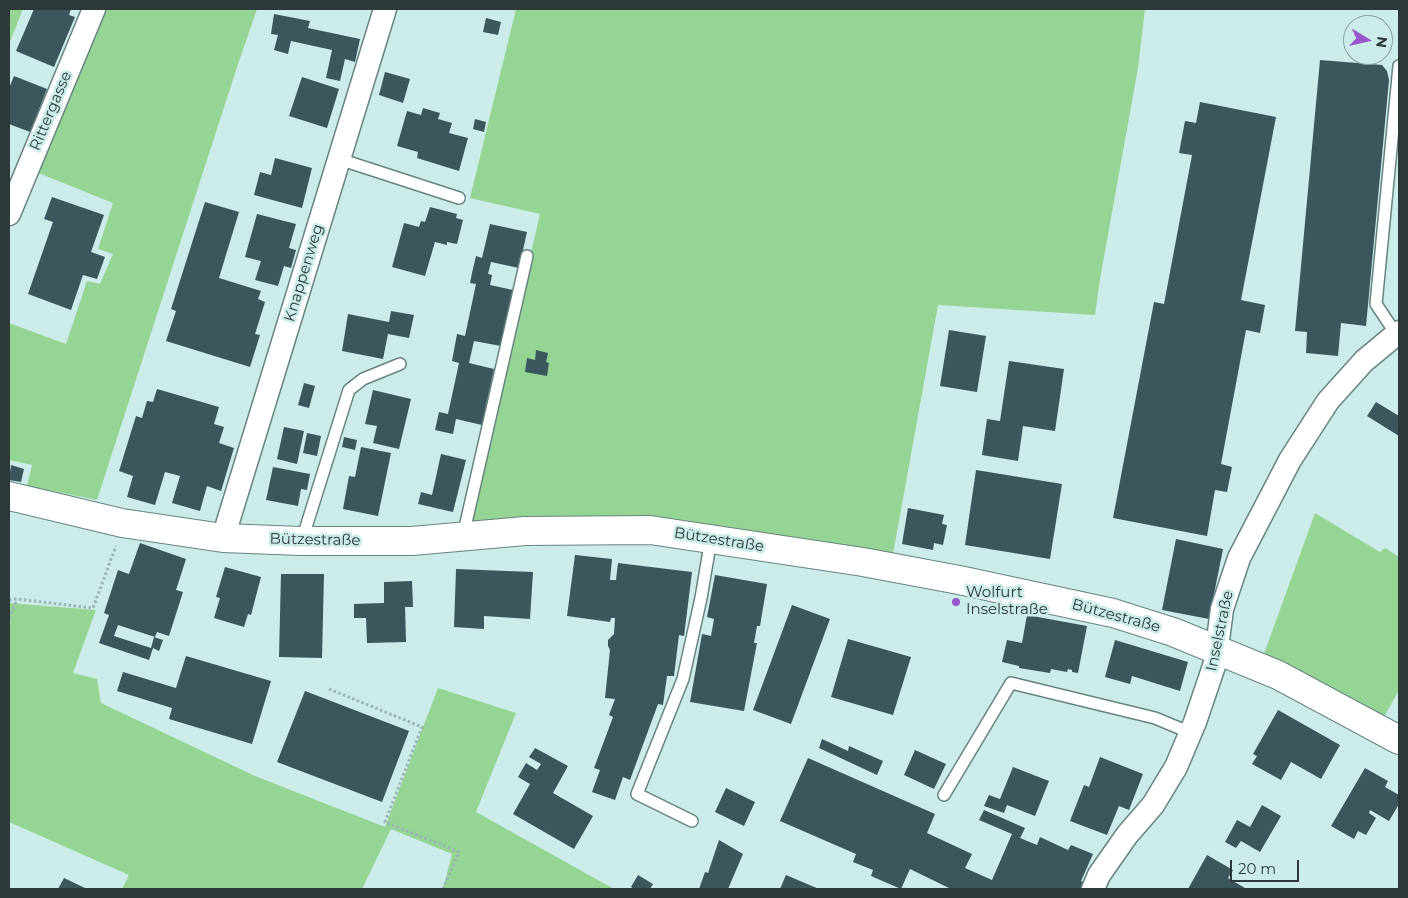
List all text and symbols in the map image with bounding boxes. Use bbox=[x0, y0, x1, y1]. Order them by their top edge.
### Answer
north arrow bbox=[1343, 15, 1393, 65]
text: N bbox=[1372, 35, 1392, 49]
street label: Rittergasse bbox=[26, 69, 76, 153]
street label: Knappenweg bbox=[281, 222, 327, 324]
street label: Bützestraße bbox=[673, 524, 765, 556]
street label: Bützestraße bbox=[269, 530, 361, 550]
place label: Wolfurt Inselstraße bbox=[966, 584, 1048, 619]
street label: Inselstraße bbox=[1203, 589, 1237, 673]
marker: Wolfurt Inselstraße bbox=[950, 596, 962, 608]
street label: Bützestraße bbox=[1070, 596, 1162, 636]
scale bar bbox=[1233, 850, 1302, 882]
text: 20 m bbox=[1238, 859, 1276, 878]

